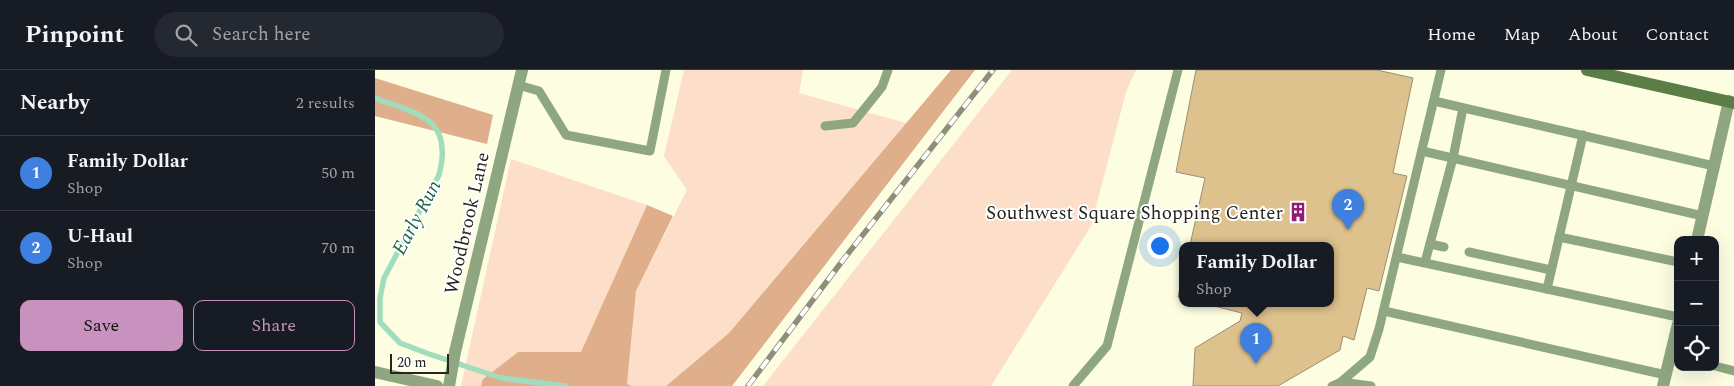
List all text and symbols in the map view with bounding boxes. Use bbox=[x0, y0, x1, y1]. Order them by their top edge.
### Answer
search box bbox=[154, 12, 504, 57]
text: Pinpoint bbox=[25, 17, 124, 53]
text: Search here bbox=[212, 20, 310, 49]
icon: search bbox=[172, 21, 200, 49]
text: Home bbox=[1427, 21, 1476, 48]
text: Map bbox=[1504, 21, 1540, 48]
text: About bbox=[1568, 21, 1618, 48]
text: Contact bbox=[1646, 21, 1709, 48]
text: Nearby bbox=[20, 87, 90, 119]
text: 2 results bbox=[296, 91, 355, 115]
text: Family Dollar bbox=[67, 147, 188, 176]
street label: Woodbrook Lane bbox=[437, 149, 498, 297]
text: 1 bbox=[32, 161, 40, 185]
text: 50 m bbox=[321, 161, 355, 185]
water label: Early Run bbox=[385, 174, 449, 260]
text: Shop bbox=[67, 176, 103, 200]
pin: 2 bbox=[1332, 189, 1364, 230]
place label: Southwest Square Shopping Center bbox=[986, 199, 1283, 228]
building icon: Southwest Square Shopping Center bbox=[1287, 201, 1309, 223]
text: U-Haul bbox=[67, 222, 133, 251]
your location bbox=[1147, 233, 1173, 259]
text: 2 bbox=[32, 236, 40, 260]
text: 70 m bbox=[321, 236, 355, 260]
map controls bbox=[1674, 236, 1719, 371]
button: + bbox=[1674, 236, 1719, 281]
popup bbox=[1179, 242, 1334, 307]
text: Family Dollar bbox=[1196, 248, 1317, 277]
text: Shop bbox=[67, 251, 103, 275]
text: Shop bbox=[1196, 277, 1232, 301]
button: − bbox=[1674, 281, 1719, 326]
button: Save bbox=[20, 300, 183, 351]
button: Share bbox=[193, 300, 355, 351]
pin: 1 bbox=[1240, 323, 1272, 364]
button: locate bbox=[1674, 326, 1719, 371]
scale bar bbox=[390, 351, 449, 374]
text: 20 m bbox=[397, 352, 427, 373]

